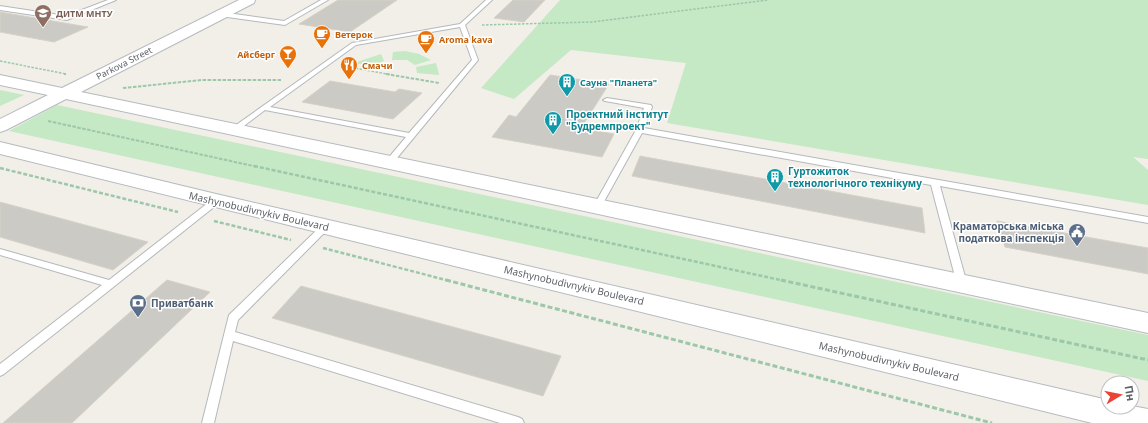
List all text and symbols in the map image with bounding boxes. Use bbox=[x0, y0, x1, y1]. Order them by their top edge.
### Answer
school or university icon: ДИТМ МНТУ bbox=[33, 3, 53, 28]
place label: ДИТМ МНТУ bbox=[56, 7, 113, 20]
cafe icon: Ветерок bbox=[312, 24, 332, 49]
place label: Ветерок bbox=[335, 28, 373, 41]
cafe icon: Aroma kava bbox=[416, 29, 436, 54]
place label: Aroma kava bbox=[439, 33, 493, 46]
street label: Parkova Street bbox=[94, 43, 155, 83]
bar icon: Айсберг bbox=[278, 44, 298, 69]
place label: Айсберг bbox=[237, 48, 276, 61]
restaurant icon: Смачи bbox=[339, 55, 359, 80]
place label: Смачи bbox=[362, 59, 393, 72]
building icon: Сауна "Планета" bbox=[557, 72, 577, 97]
place label: Сауна "Планета" bbox=[580, 76, 657, 89]
place label: Проектний інститут "Будремпроект" bbox=[566, 107, 668, 133]
building icon: Проектний інститут "Будремпроект" bbox=[543, 110, 563, 135]
place label: Гуртожиток технологічного технікуму bbox=[788, 164, 922, 190]
building icon: Гуртожиток технологічного технікуму bbox=[765, 167, 785, 192]
street label: Mashynobudivnykiv Boulevard bbox=[187, 188, 331, 234]
place label: Краматорська міська податкова інспекція bbox=[953, 219, 1064, 245]
public building icon: Краматорська міська податкова інспекція bbox=[1067, 222, 1087, 247]
street label: Mashynobudivnykiv Boulevard bbox=[502, 262, 646, 308]
bank icon: Приватбанк bbox=[128, 293, 148, 318]
place label: Приватбанк bbox=[151, 296, 214, 310]
street label: Mashynobudivnykiv Boulevard bbox=[817, 338, 961, 384]
north arrow bbox=[1100, 375, 1140, 415]
text: Пн bbox=[1122, 384, 1139, 402]

